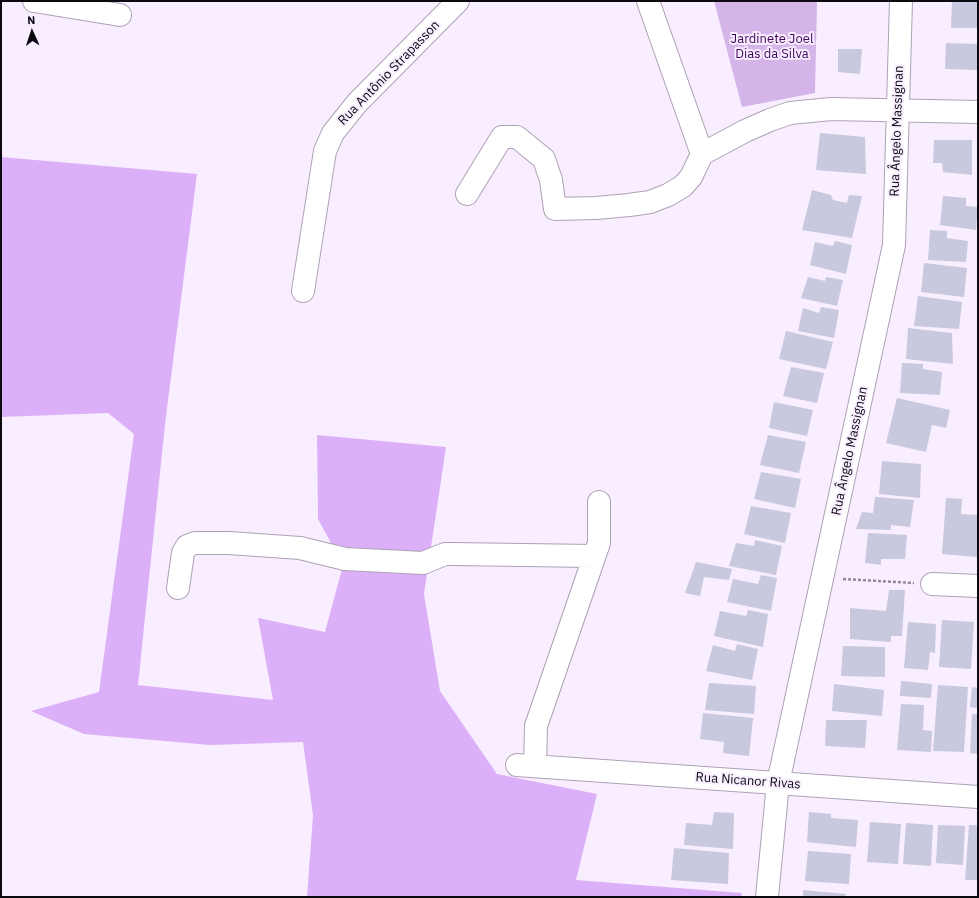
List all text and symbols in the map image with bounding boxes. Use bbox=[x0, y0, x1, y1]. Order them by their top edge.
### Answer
north arrow bbox=[12, 12, 52, 52]
text: N bbox=[27, 13, 36, 27]
street label: Rua Antônio Strapasson bbox=[335, 17, 443, 129]
park label: Jardinete Joel Dias da Silva bbox=[731, 31, 813, 62]
street label: Rua Ângelo Massignan bbox=[887, 65, 907, 197]
street label: Rua Ângelo Massignan bbox=[829, 385, 871, 517]
street label: Rua Nicanor Rivas bbox=[695, 770, 801, 792]

